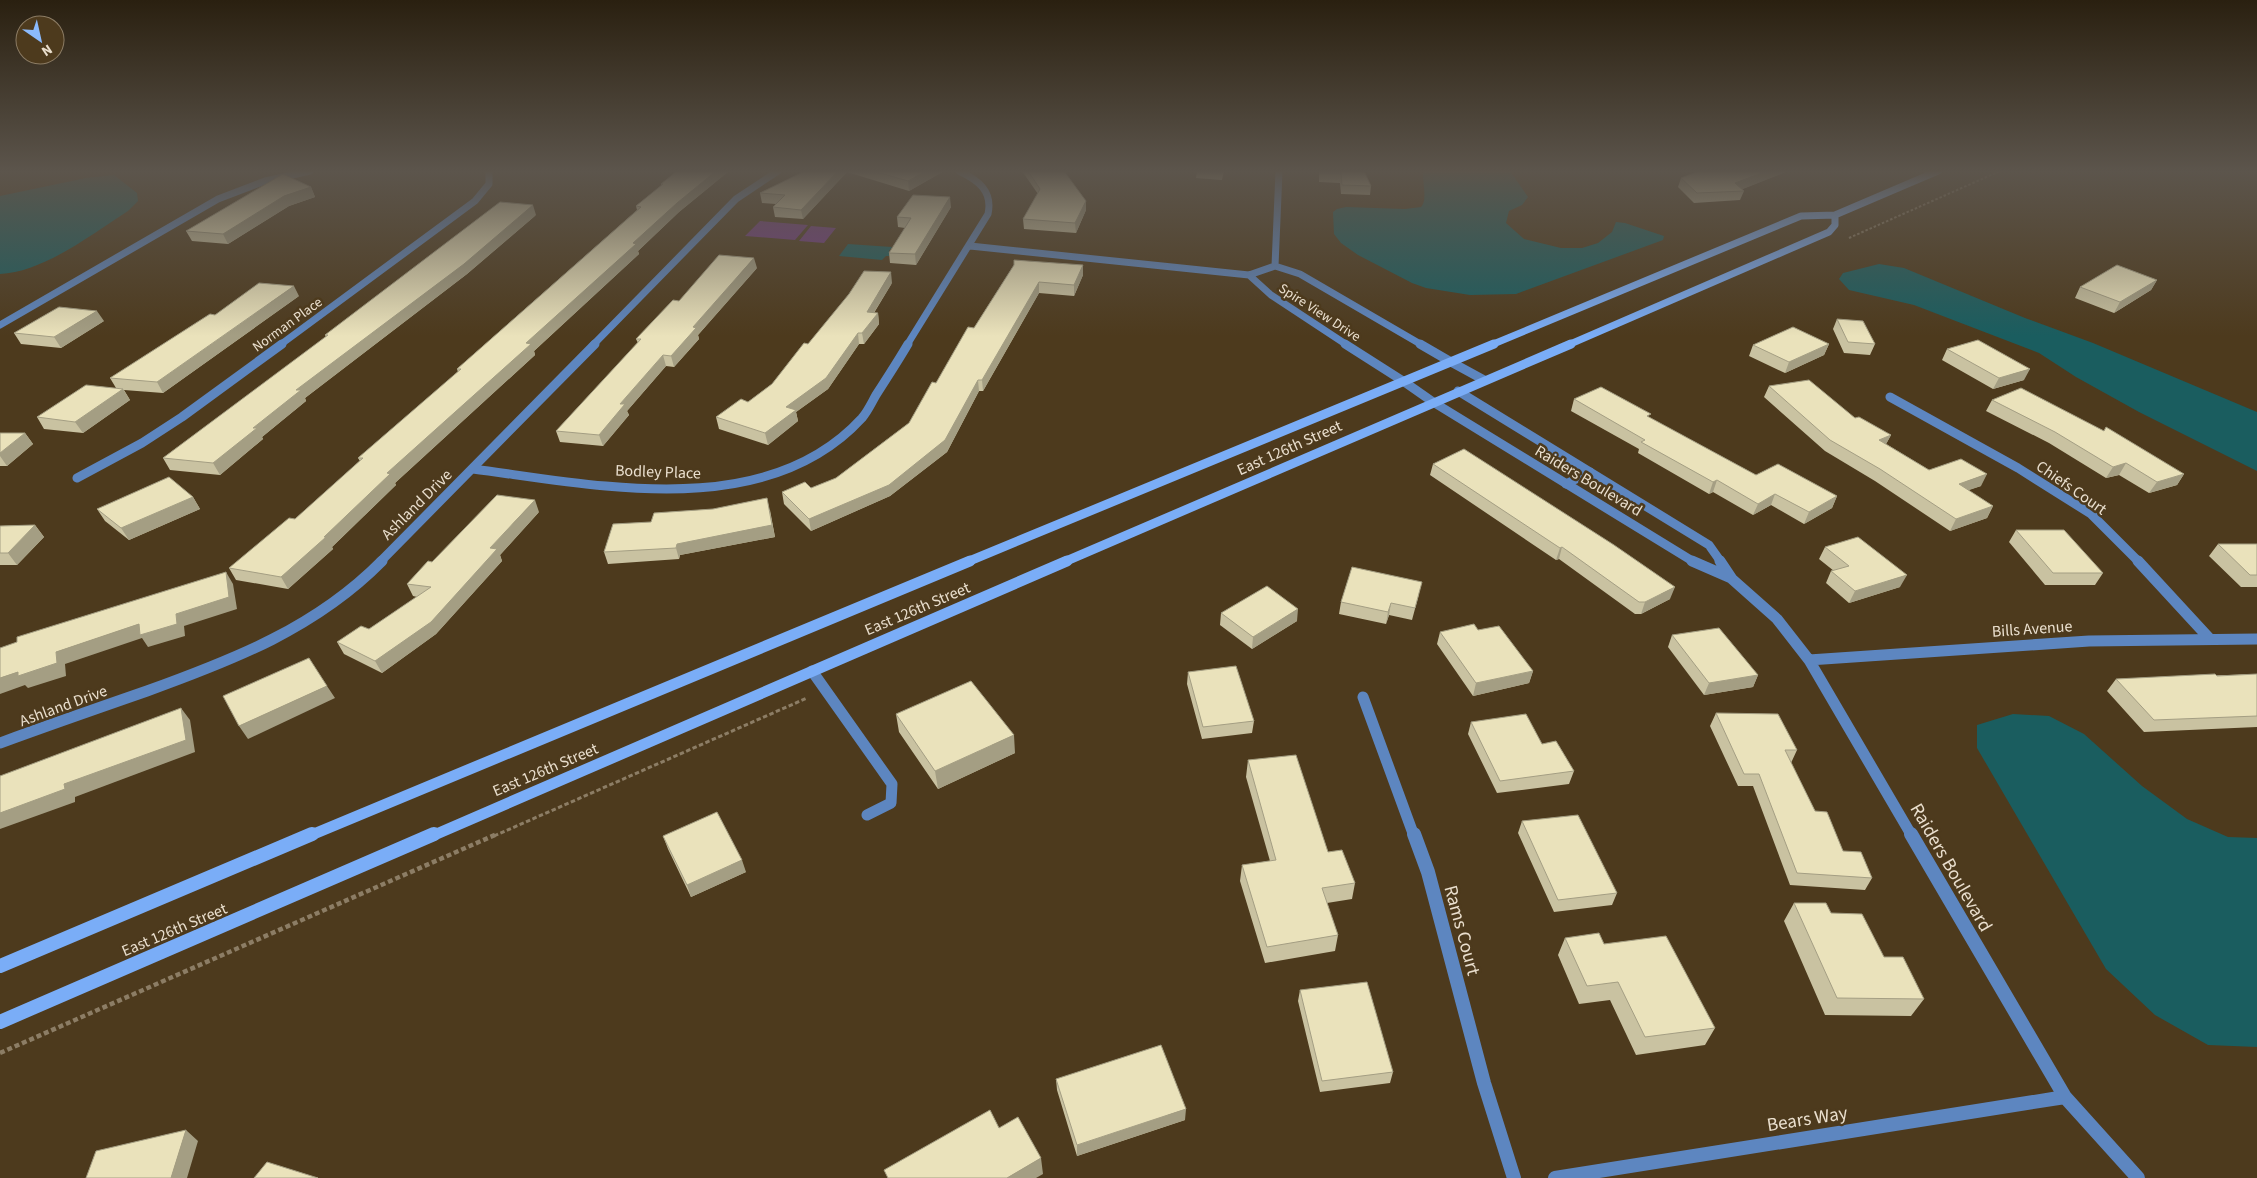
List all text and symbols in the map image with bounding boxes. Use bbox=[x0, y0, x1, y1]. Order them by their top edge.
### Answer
north arrow bbox=[15, 15, 65, 65]
text: N bbox=[37, 39, 56, 61]
street label: Spire View Drive bbox=[1275, 279, 1364, 347]
street label: Norman Place bbox=[248, 293, 327, 357]
street label: East 126th Street bbox=[1233, 415, 1346, 481]
street label: Raiders Boulevard bbox=[1531, 440, 1646, 522]
street label: Chiefs Court bbox=[2032, 455, 2112, 521]
street label: Bodley Place bbox=[615, 460, 701, 484]
street label: Ashland Drive bbox=[376, 464, 457, 545]
street label: East 126th Street bbox=[861, 577, 974, 641]
street label: Bills Avenue bbox=[1991, 615, 2073, 643]
street label: Ashland Drive bbox=[16, 680, 110, 732]
street label: East 126th Street bbox=[489, 738, 602, 802]
street label: Raiders Boulevard bbox=[1903, 798, 1999, 937]
street label: Rams Court bbox=[1437, 882, 1487, 979]
street label: East 126th Street bbox=[118, 898, 231, 962]
street label: Bears Way bbox=[1765, 1100, 1850, 1139]

